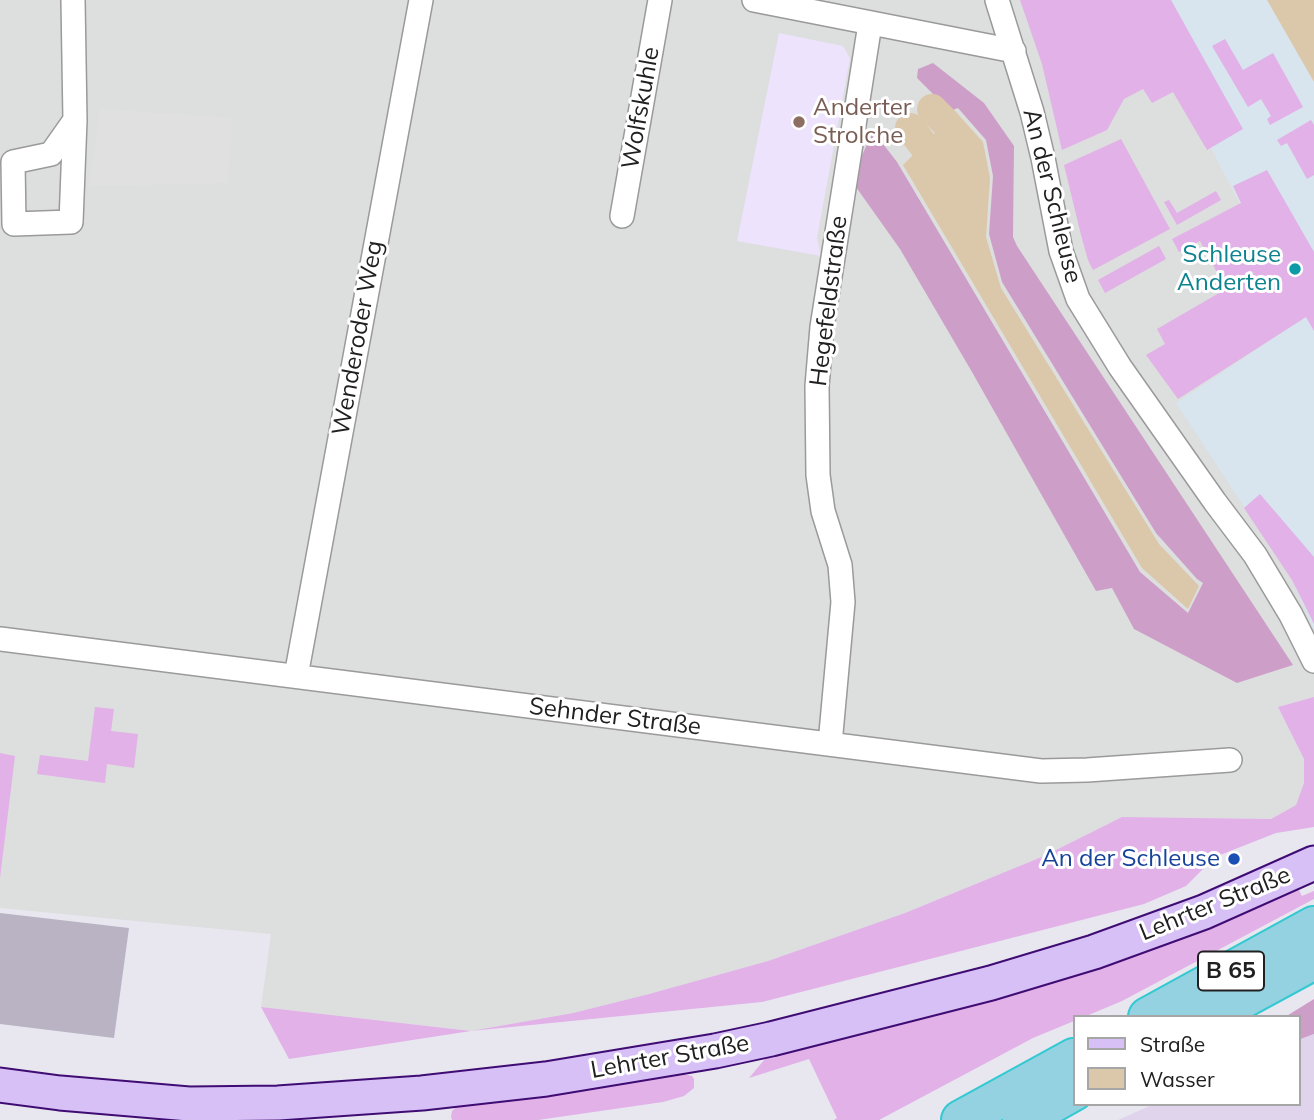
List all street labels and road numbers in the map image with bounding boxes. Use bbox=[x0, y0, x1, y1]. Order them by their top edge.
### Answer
street label: Wolfskuhle bbox=[616, 45, 666, 171]
street label: An der Schleuse bbox=[1016, 106, 1088, 286]
street label: Hegefeldstraße bbox=[804, 214, 854, 388]
street label: Wenderoder Weg bbox=[327, 238, 389, 438]
street label: Sehnder Straße bbox=[527, 692, 703, 742]
street label: Lehrter Straße bbox=[1135, 861, 1295, 947]
road number: B 65 bbox=[1198, 952, 1264, 990]
street label: Lehrter Straße bbox=[589, 1029, 751, 1085]

